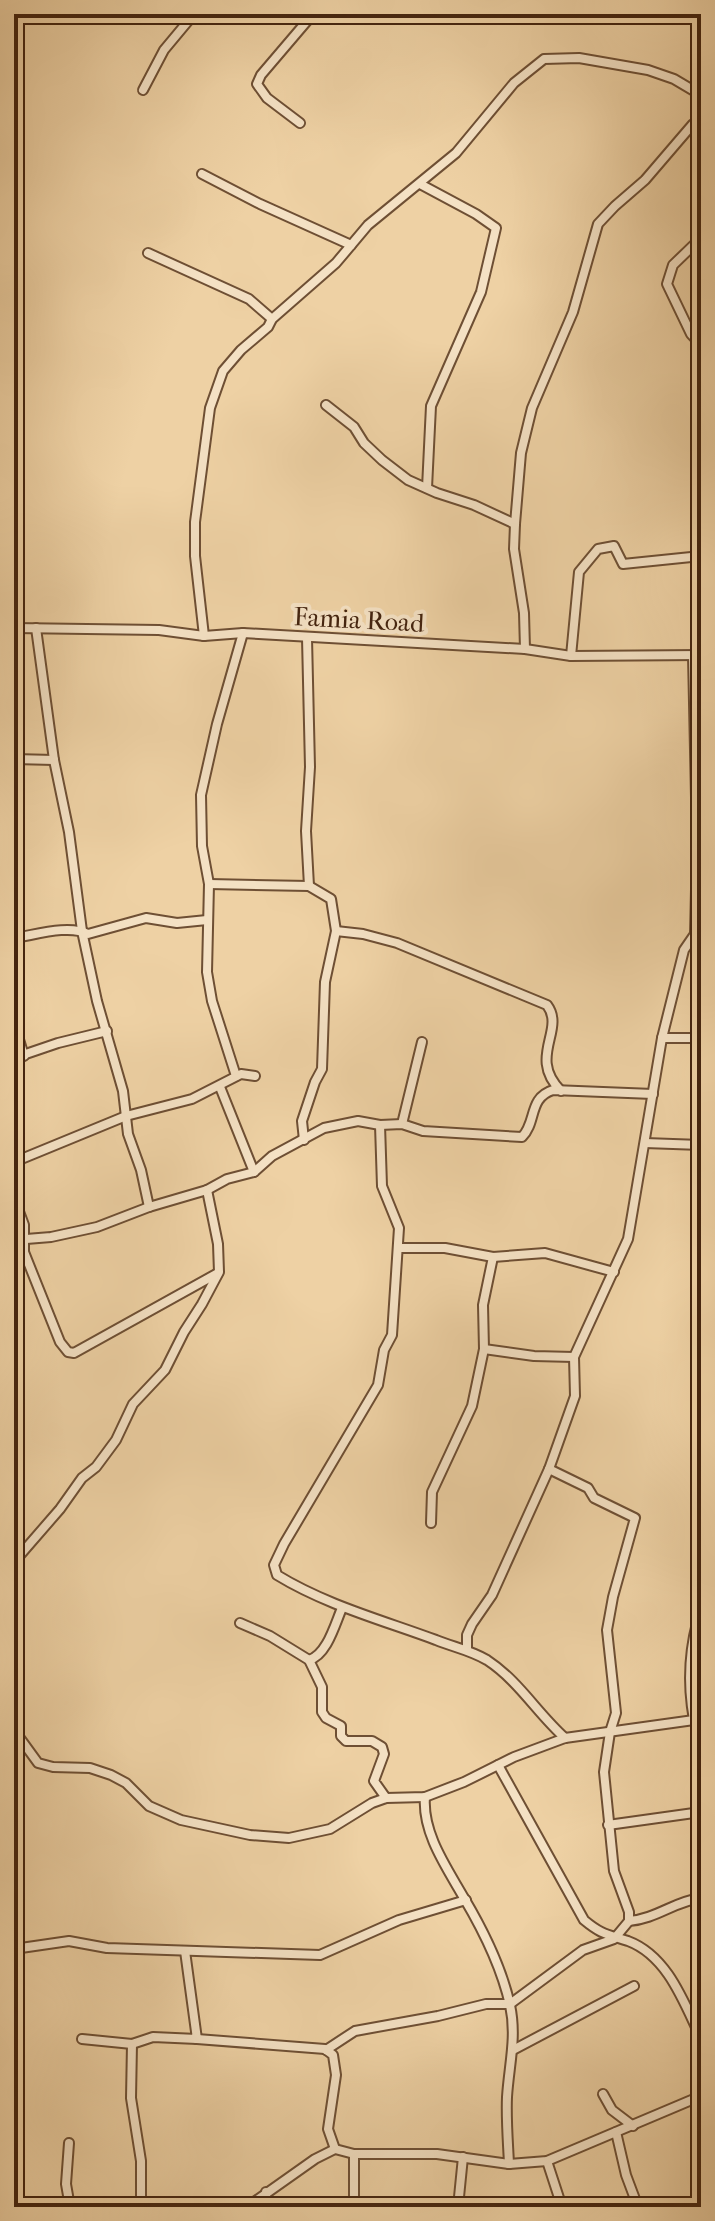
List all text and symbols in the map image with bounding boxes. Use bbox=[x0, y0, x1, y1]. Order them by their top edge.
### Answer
street label: Famia Road bbox=[293, 601, 426, 639]

